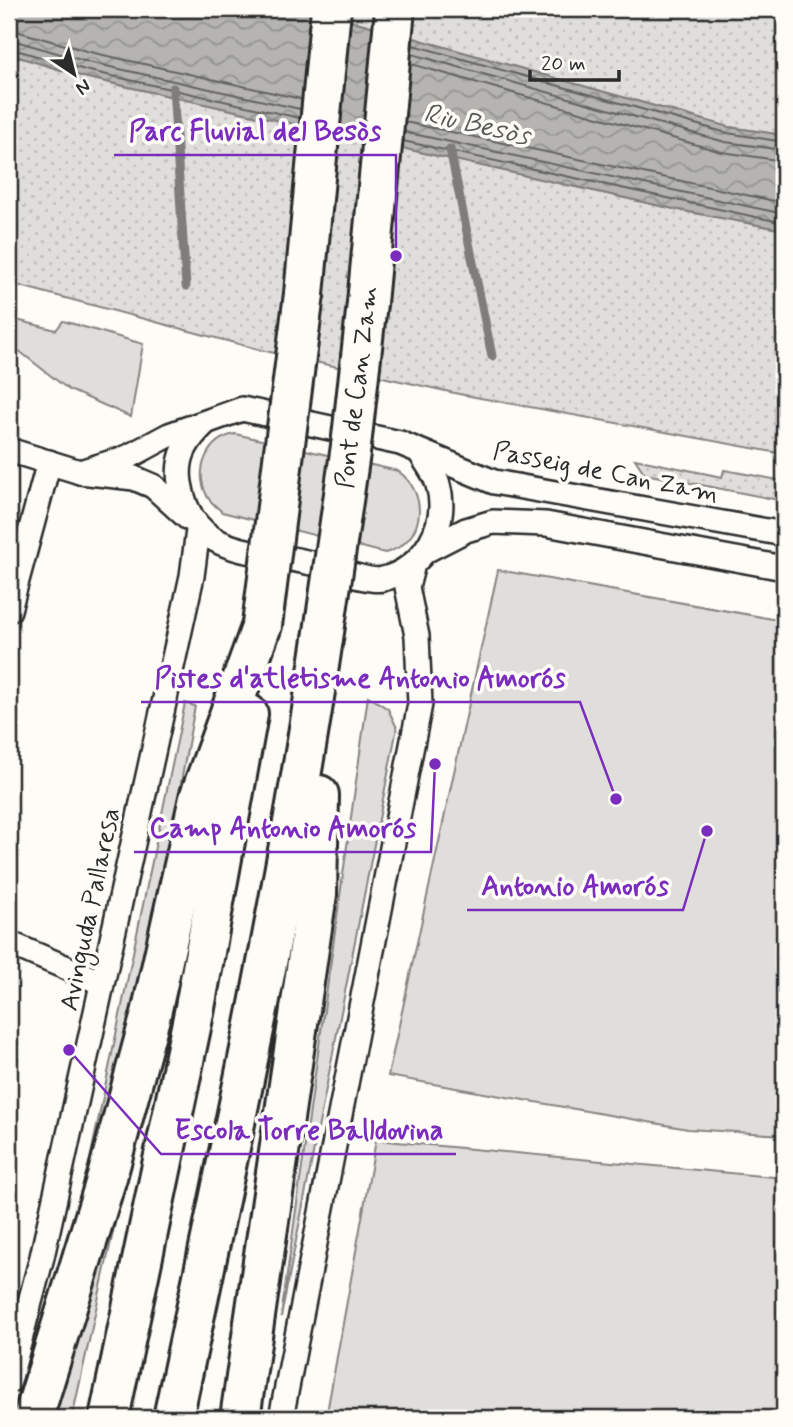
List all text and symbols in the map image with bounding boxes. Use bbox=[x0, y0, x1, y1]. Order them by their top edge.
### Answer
north arrow bbox=[38, 38, 108, 108]
scale bar bbox=[530, 38, 620, 82]
text: 20 m bbox=[541, 50, 586, 78]
text: N bbox=[71, 73, 95, 101]
water label: Riu Besòs bbox=[420, 95, 536, 156]
callout: Parc Fluvial del Besòs bbox=[114, 106, 396, 155]
text: Parc Fluvial del Besòs bbox=[129, 114, 382, 151]
street label: Pont de Can Zam bbox=[329, 284, 387, 491]
street label: Passeig de Can Zam bbox=[490, 434, 721, 511]
callout: Pistes d'atletisme Antonio Amorós bbox=[141, 653, 580, 702]
text: Pistes d'atletisme Antonio Amorós bbox=[154, 661, 566, 698]
callout: Camp Antonio Amorós bbox=[134, 803, 431, 852]
street label: Avinguda Pallaresa bbox=[53, 805, 131, 1015]
text: Camp Antonio Amorós bbox=[150, 811, 417, 848]
callout: Antonio Amorós bbox=[467, 861, 683, 910]
text: Antonio Amorós bbox=[481, 869, 669, 906]
callout: Escola Torre Balldovina bbox=[161, 1105, 456, 1154]
text: Escola Torre Balldovina bbox=[175, 1113, 443, 1150]

